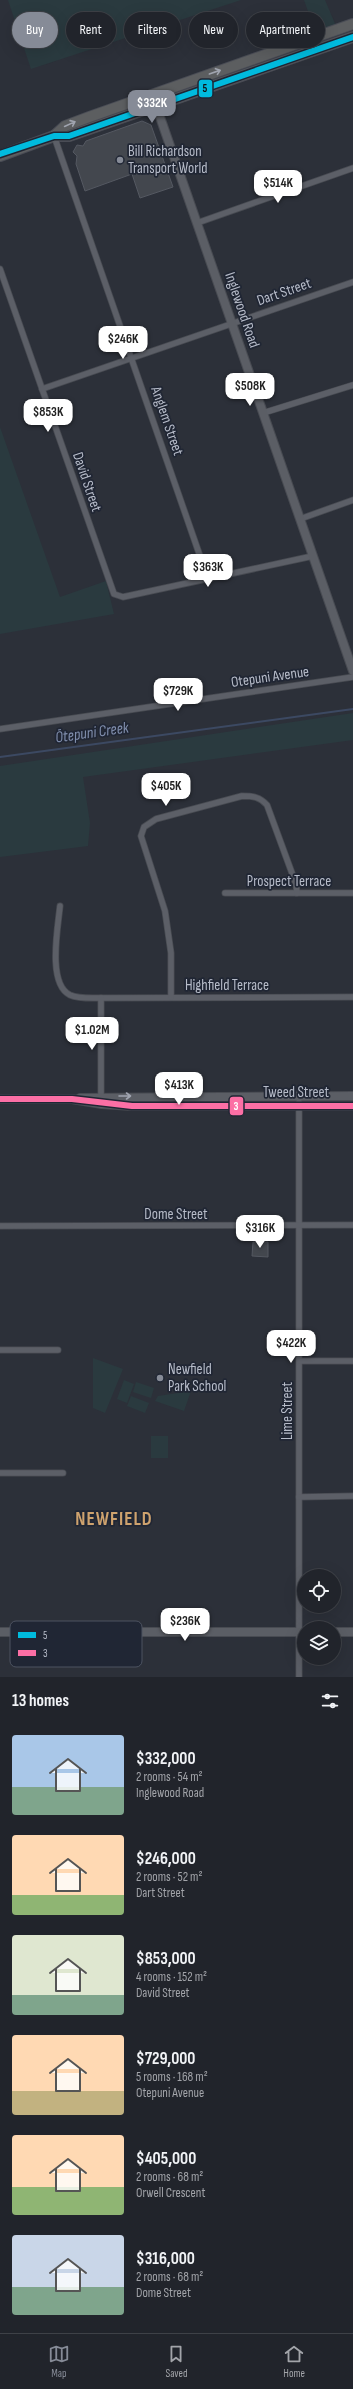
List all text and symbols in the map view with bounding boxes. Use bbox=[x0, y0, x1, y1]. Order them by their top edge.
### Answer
chip: Buy bbox=[12, 12, 58, 48]
chip: Rent bbox=[66, 12, 116, 48]
chip: Filters bbox=[124, 12, 181, 48]
chip: New bbox=[189, 12, 238, 48]
chip: Apartment bbox=[246, 12, 325, 48]
one-way arrow bbox=[209, 68, 221, 76]
line badge: 5 bbox=[198, 79, 213, 98]
text: 5 bbox=[203, 82, 208, 95]
pin: $332K bbox=[124, 90, 180, 124]
text: $332K bbox=[137, 95, 167, 111]
one-way arrow bbox=[64, 120, 76, 127]
place label: Bill Richardson Transport World bbox=[128, 142, 208, 178]
marker: Bill Richardson Transport World bbox=[115, 155, 125, 165]
pin: $514K bbox=[250, 170, 306, 204]
text: $514K bbox=[263, 175, 293, 191]
street label: Inglewood Road bbox=[220, 270, 264, 350]
street label: Dart Street bbox=[254, 274, 314, 310]
pin: $246K bbox=[95, 326, 151, 360]
text: $246K bbox=[108, 331, 138, 347]
pin: $508K bbox=[222, 373, 278, 407]
text: $508K bbox=[234, 378, 266, 394]
street label: Anglem Street bbox=[146, 383, 188, 458]
pin: $853K bbox=[20, 399, 76, 433]
text: $853K bbox=[33, 404, 63, 420]
street label: David Street bbox=[68, 450, 106, 515]
pin: $363K bbox=[180, 554, 236, 588]
text: $363K bbox=[193, 559, 223, 575]
street label: Otepuni Avenue bbox=[230, 662, 310, 692]
pin: $729K bbox=[150, 678, 206, 712]
text: $729K bbox=[163, 683, 193, 699]
water label: Ōtepuni Creek bbox=[54, 718, 131, 748]
pin: $405K bbox=[138, 773, 194, 807]
text: $405K bbox=[150, 778, 182, 794]
street label: Prospect Terrace bbox=[247, 872, 331, 891]
street label: Highfield Terrace bbox=[185, 976, 269, 995]
pin: $1.02M bbox=[59, 1017, 125, 1051]
text: $1.02M bbox=[75, 1022, 109, 1038]
pin: $413K bbox=[151, 1072, 207, 1106]
text: $413K bbox=[164, 1077, 194, 1093]
street label: Tweed Street bbox=[263, 1083, 329, 1102]
one-way arrow bbox=[118, 1092, 131, 1100]
line badge: 3 bbox=[229, 1096, 244, 1116]
text: 3 bbox=[234, 1100, 239, 1113]
street label: Dome Street bbox=[144, 1205, 208, 1224]
pin: $316K bbox=[232, 1215, 288, 1249]
text: $316K bbox=[245, 1220, 275, 1236]
pin: $422K bbox=[263, 1330, 319, 1364]
text: $422K bbox=[276, 1335, 306, 1351]
place label: Newfield Park School bbox=[168, 1360, 226, 1396]
marker: Newfield Park School bbox=[155, 1373, 165, 1383]
street label: Lime Street bbox=[278, 1382, 297, 1440]
district label: NEWFIELD bbox=[75, 1508, 153, 1531]
map controls bbox=[297, 1569, 341, 1665]
button: locate bbox=[297, 1569, 341, 1613]
pin: $236K bbox=[157, 1608, 213, 1642]
text: $236K bbox=[170, 1613, 200, 1629]
legend bbox=[10, 1621, 142, 1667]
button: layers bbox=[297, 1621, 341, 1665]
text: 5 bbox=[43, 1629, 47, 1642]
text: 3 bbox=[43, 1647, 48, 1660]
icon: filters bbox=[319, 1690, 341, 1712]
text: 13 homes bbox=[12, 1691, 69, 1711]
text: $332,000 bbox=[136, 1749, 195, 1769]
icon: home bbox=[44, 1751, 92, 1799]
text: 2 rooms · 54 m² bbox=[136, 1769, 203, 1785]
text: Inglewood Road bbox=[136, 1785, 204, 1801]
text: $246,000 bbox=[136, 1849, 196, 1869]
icon: home bbox=[44, 1851, 92, 1899]
text: 2 rooms · 52 m² bbox=[136, 1869, 203, 1885]
text: Dart Street bbox=[136, 1885, 185, 1901]
text: $853,000 bbox=[136, 1949, 196, 1969]
icon: home bbox=[44, 1951, 92, 1999]
text: 4 rooms · 152 m² bbox=[136, 1969, 207, 1985]
text: David Street bbox=[136, 1985, 190, 2001]
text: $729,000 bbox=[136, 2049, 195, 2069]
icon: home bbox=[44, 2051, 92, 2099]
text: 5 rooms · 168 m² bbox=[136, 2069, 208, 2085]
text: Otepuni Avenue bbox=[136, 2085, 204, 2101]
text: $405,000 bbox=[136, 2149, 196, 2169]
icon: home bbox=[44, 2151, 92, 2199]
text: 2 rooms · 68 m² bbox=[136, 2169, 203, 2185]
text: Orwell Crescent bbox=[136, 2185, 205, 2201]
text: $316,000 bbox=[136, 2249, 195, 2269]
icon: home bbox=[44, 2251, 92, 2299]
text: 2 rooms · 68 m² bbox=[136, 2269, 203, 2285]
text: Dome Street bbox=[136, 2285, 191, 2301]
tab: Map bbox=[48, 2343, 70, 2380]
tab: Saved bbox=[165, 2343, 188, 2380]
tab: Home bbox=[283, 2343, 305, 2380]

